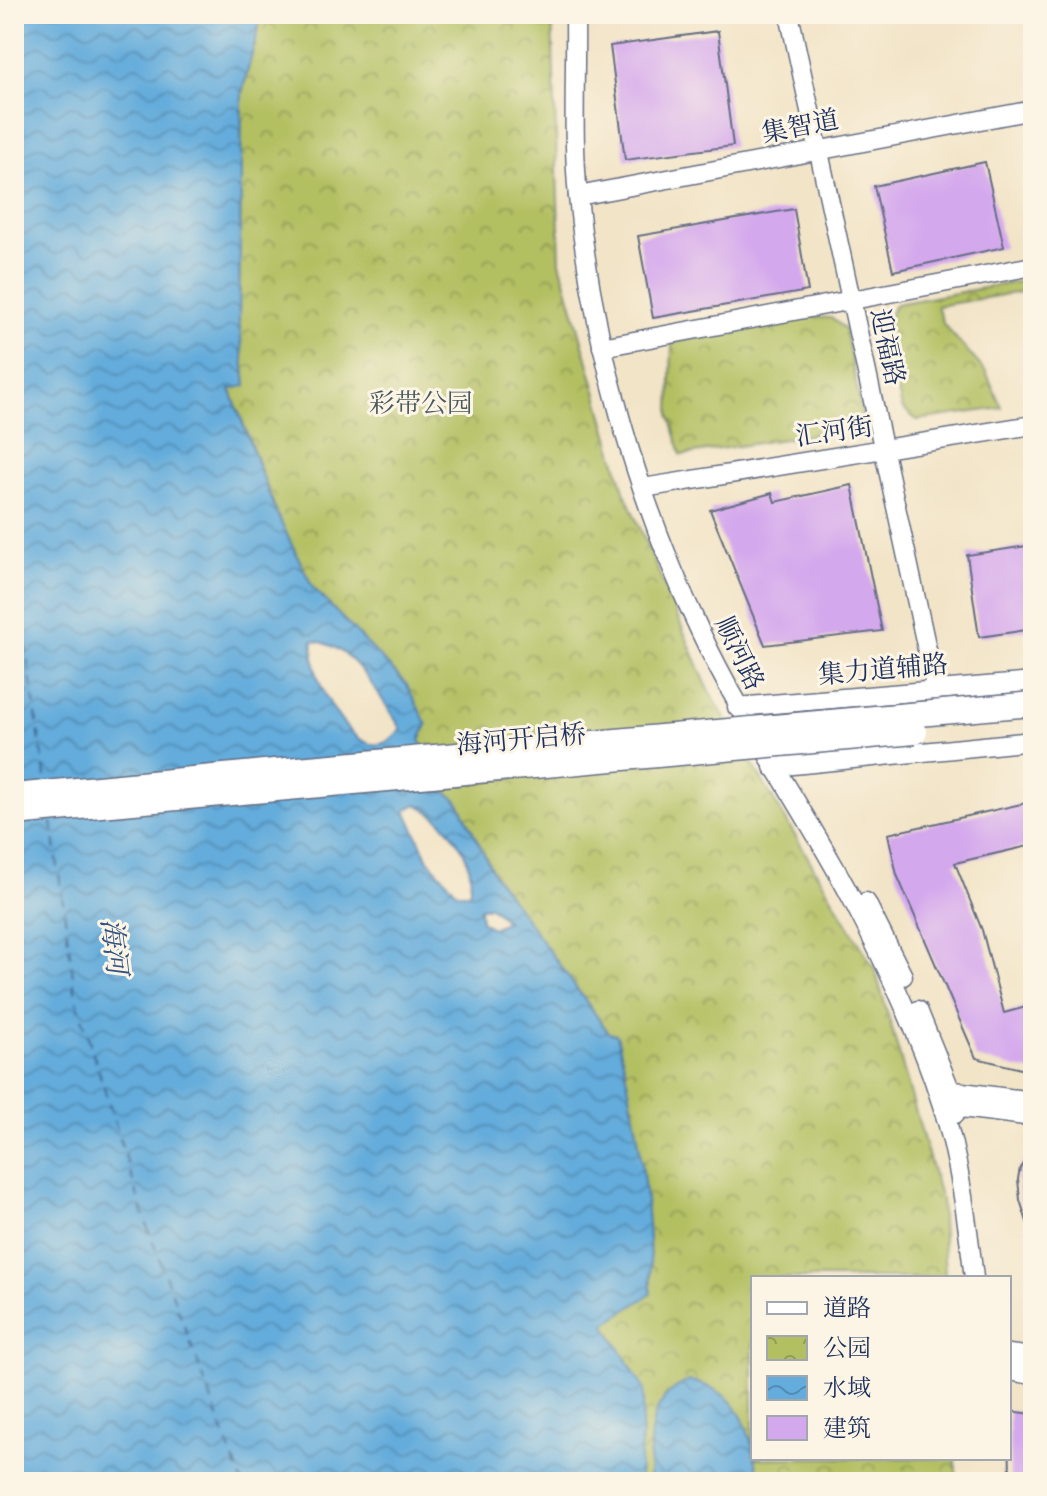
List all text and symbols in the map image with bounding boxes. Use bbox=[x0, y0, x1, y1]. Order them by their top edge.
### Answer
street label: 集智道 bbox=[758, 102, 842, 150]
street label: 迎福路 bbox=[863, 305, 913, 389]
park label: 彩带公园 bbox=[369, 386, 473, 420]
street label: 汇河街 bbox=[793, 409, 875, 453]
street label: 顺河路 bbox=[708, 610, 772, 696]
street label: 集力道辅路 bbox=[817, 646, 949, 692]
street label: 海河开启桥 bbox=[455, 716, 587, 762]
water label: 海河 bbox=[94, 916, 137, 981]
legend bbox=[751, 1276, 1011, 1460]
text: 道路 bbox=[823, 1292, 871, 1323]
text: 公园 bbox=[823, 1332, 871, 1363]
text: 水域 bbox=[823, 1372, 871, 1403]
text: 建筑 bbox=[823, 1412, 871, 1443]

